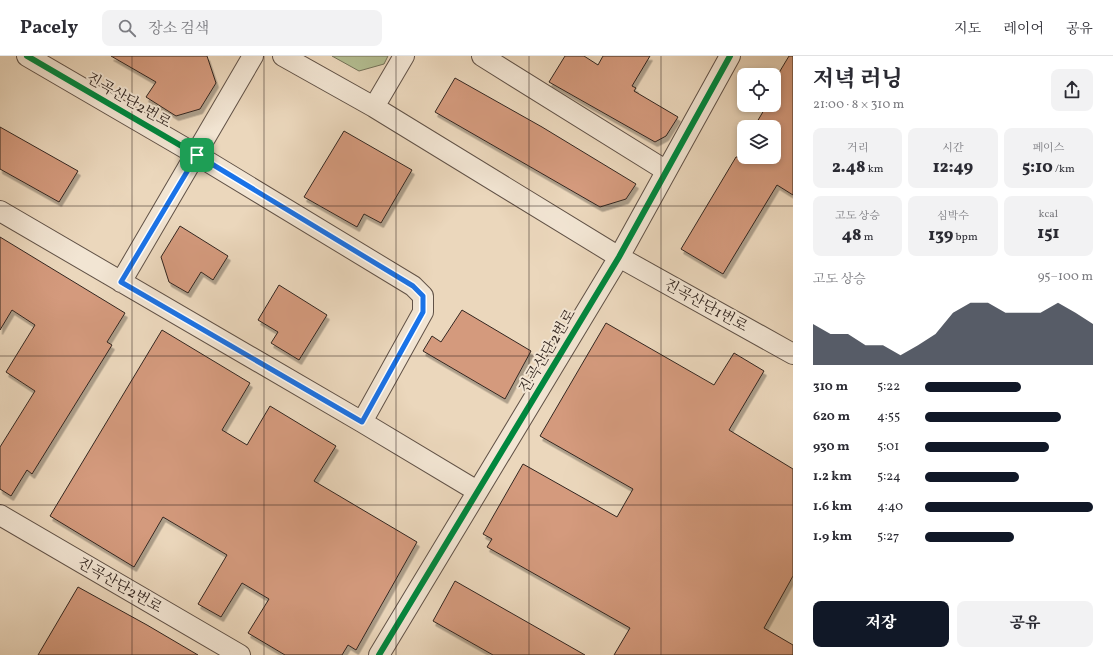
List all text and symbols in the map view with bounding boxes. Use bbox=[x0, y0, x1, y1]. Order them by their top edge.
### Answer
search box bbox=[102, 10, 382, 46]
text: Pacely bbox=[20, 15, 78, 41]
icon: search bbox=[116, 17, 138, 39]
text: 장소 검색 bbox=[148, 19, 209, 40]
text: 지도 bbox=[954, 20, 981, 39]
text: 레이어 bbox=[1003, 20, 1044, 39]
text: 공유 bbox=[1066, 20, 1093, 39]
text: 저녁 러닝 bbox=[813, 65, 902, 96]
street label: 진곡산단2번로 bbox=[82, 68, 175, 134]
map controls bbox=[737, 68, 781, 164]
button: locate bbox=[737, 68, 781, 112]
button: share bbox=[1051, 69, 1093, 111]
text: 21:00 · 8 × 310 m bbox=[813, 96, 904, 114]
button: layers bbox=[737, 120, 781, 164]
pin bbox=[180, 138, 214, 172]
text: 거리 bbox=[847, 141, 868, 156]
text: 시간 bbox=[942, 141, 964, 156]
text: 페이스 bbox=[1032, 141, 1064, 156]
icon: arrive bbox=[186, 144, 208, 166]
text: 2.48 bbox=[832, 156, 866, 179]
text: 12:49 bbox=[933, 156, 973, 179]
text: 5:10 bbox=[1022, 156, 1053, 179]
text: km bbox=[866, 162, 883, 177]
text: /km bbox=[1053, 162, 1075, 177]
text: kcal bbox=[1039, 207, 1058, 222]
text: 고도 상승 bbox=[835, 209, 880, 224]
text: 심박수 bbox=[937, 209, 969, 224]
text: 151 bbox=[1037, 222, 1059, 245]
text: 48 bbox=[842, 224, 862, 247]
text: 139 bbox=[928, 224, 953, 247]
text: m bbox=[862, 230, 874, 245]
text: bpm bbox=[953, 230, 978, 245]
text: 95–100 m bbox=[1038, 268, 1093, 286]
text: 고도 상승 bbox=[813, 271, 866, 289]
street label: 진곡산단1번로 bbox=[660, 275, 751, 338]
street label: 진곡산단2번로 bbox=[515, 305, 582, 398]
text: 310 m bbox=[813, 378, 848, 396]
text: 5:22 bbox=[877, 378, 900, 396]
text: 620 m bbox=[813, 408, 850, 426]
text: 4:55 bbox=[877, 408, 900, 426]
text: 930 m bbox=[813, 438, 850, 456]
text: 5:01 bbox=[877, 438, 899, 456]
text: 1.2 km bbox=[813, 468, 852, 486]
text: 5:24 bbox=[877, 468, 901, 486]
text: 1.6 km bbox=[813, 498, 852, 516]
text: 4:40 bbox=[877, 498, 903, 516]
text: 1.9 km bbox=[813, 528, 852, 546]
text: 5:27 bbox=[877, 528, 899, 546]
street label: 진곡산단2번로 bbox=[73, 553, 166, 619]
button: 저장 bbox=[813, 601, 949, 647]
button: 공유 bbox=[957, 601, 1093, 647]

